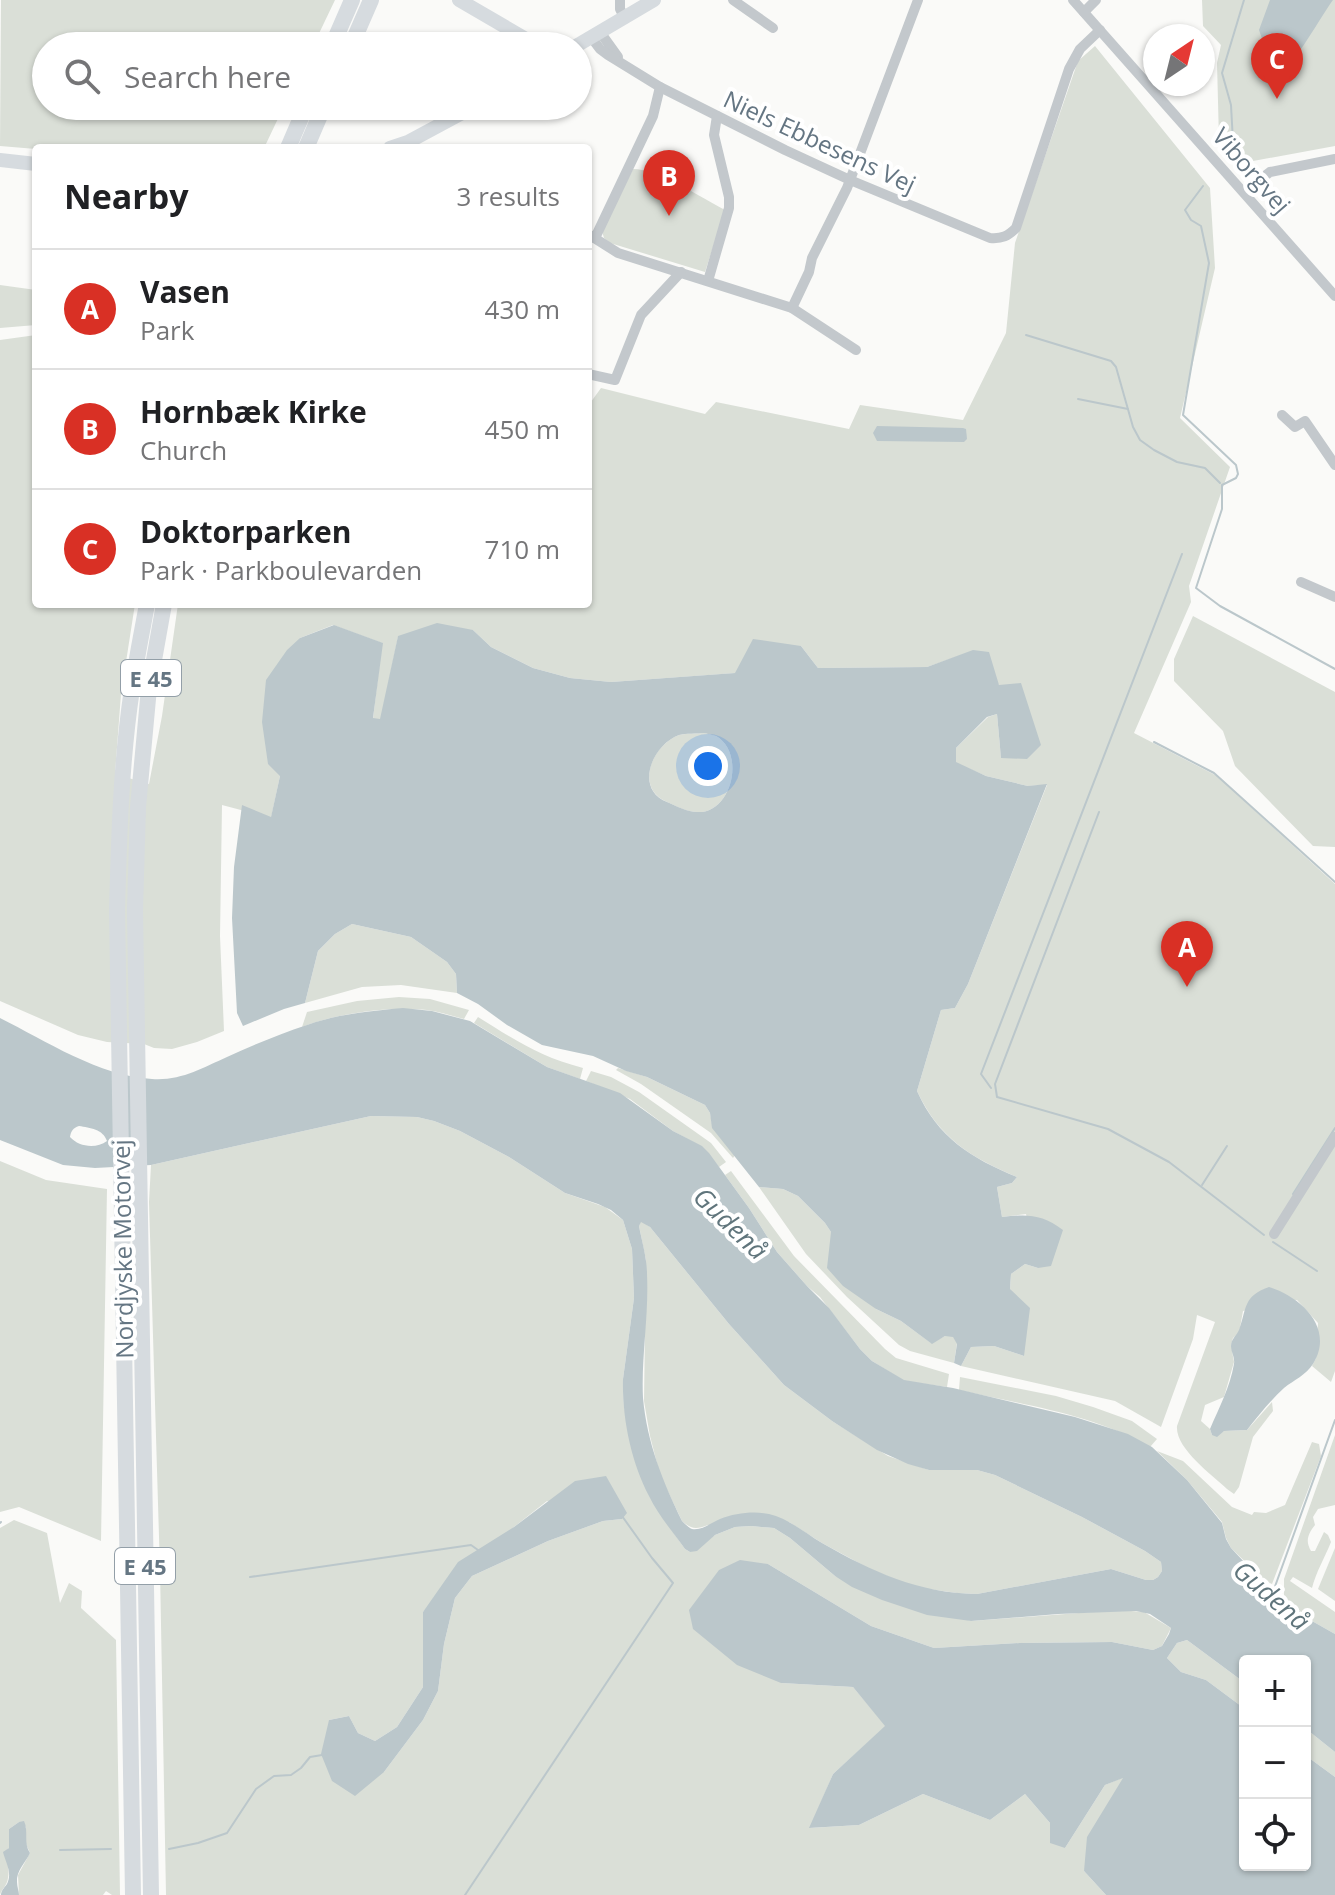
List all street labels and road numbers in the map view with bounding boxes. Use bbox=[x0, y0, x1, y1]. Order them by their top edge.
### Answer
street label: Niels Ebbesens Vej bbox=[718, 82, 922, 200]
street label: Viborgvej bbox=[1205, 120, 1299, 220]
road number: E 45 bbox=[121, 660, 181, 696]
street label: Nordjyske Motorvej bbox=[104, 1139, 140, 1359]
road number: E 45 bbox=[115, 1548, 175, 1584]

